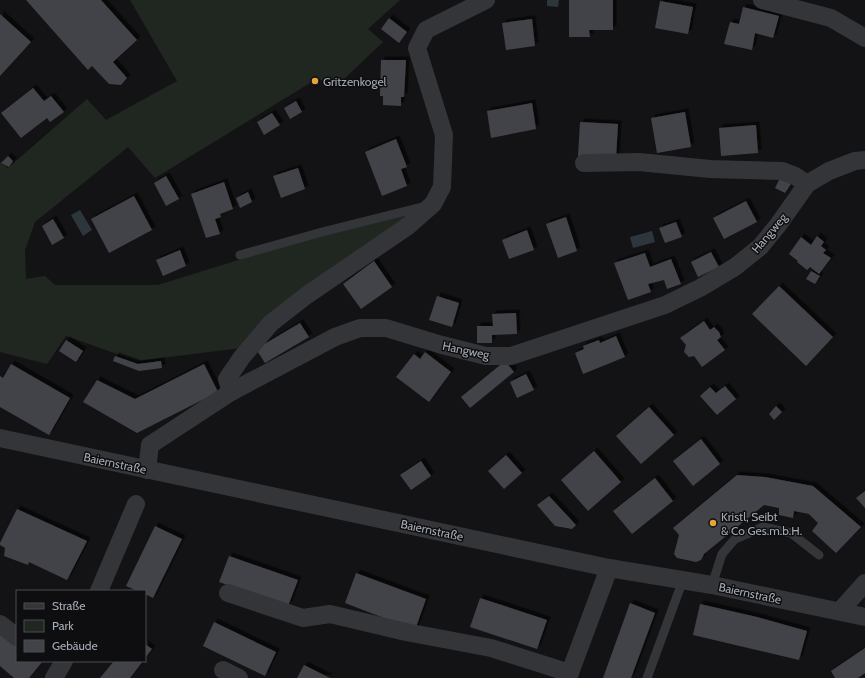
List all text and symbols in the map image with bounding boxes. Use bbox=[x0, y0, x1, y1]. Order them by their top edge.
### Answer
place label: Gritzenkogel bbox=[323, 74, 387, 89]
marker: Gritzenkogel bbox=[310, 76, 320, 86]
street label: Hangweg bbox=[748, 209, 791, 256]
street label: Hangweg bbox=[441, 338, 492, 362]
street label: Baiernstraße bbox=[82, 449, 148, 477]
place label: Kristl, Seibt & Co Ges.m.b.H. bbox=[721, 509, 802, 538]
street label: Baiernstraße bbox=[399, 516, 465, 544]
marker: Kristl, Seibt & Co Ges.m.b.H. bbox=[708, 518, 718, 528]
street label: Baiernstraße bbox=[717, 579, 783, 607]
legend bbox=[16, 590, 146, 662]
text: Straße bbox=[52, 598, 85, 613]
text: Park bbox=[52, 618, 74, 633]
text: Gebäude bbox=[52, 638, 98, 653]

